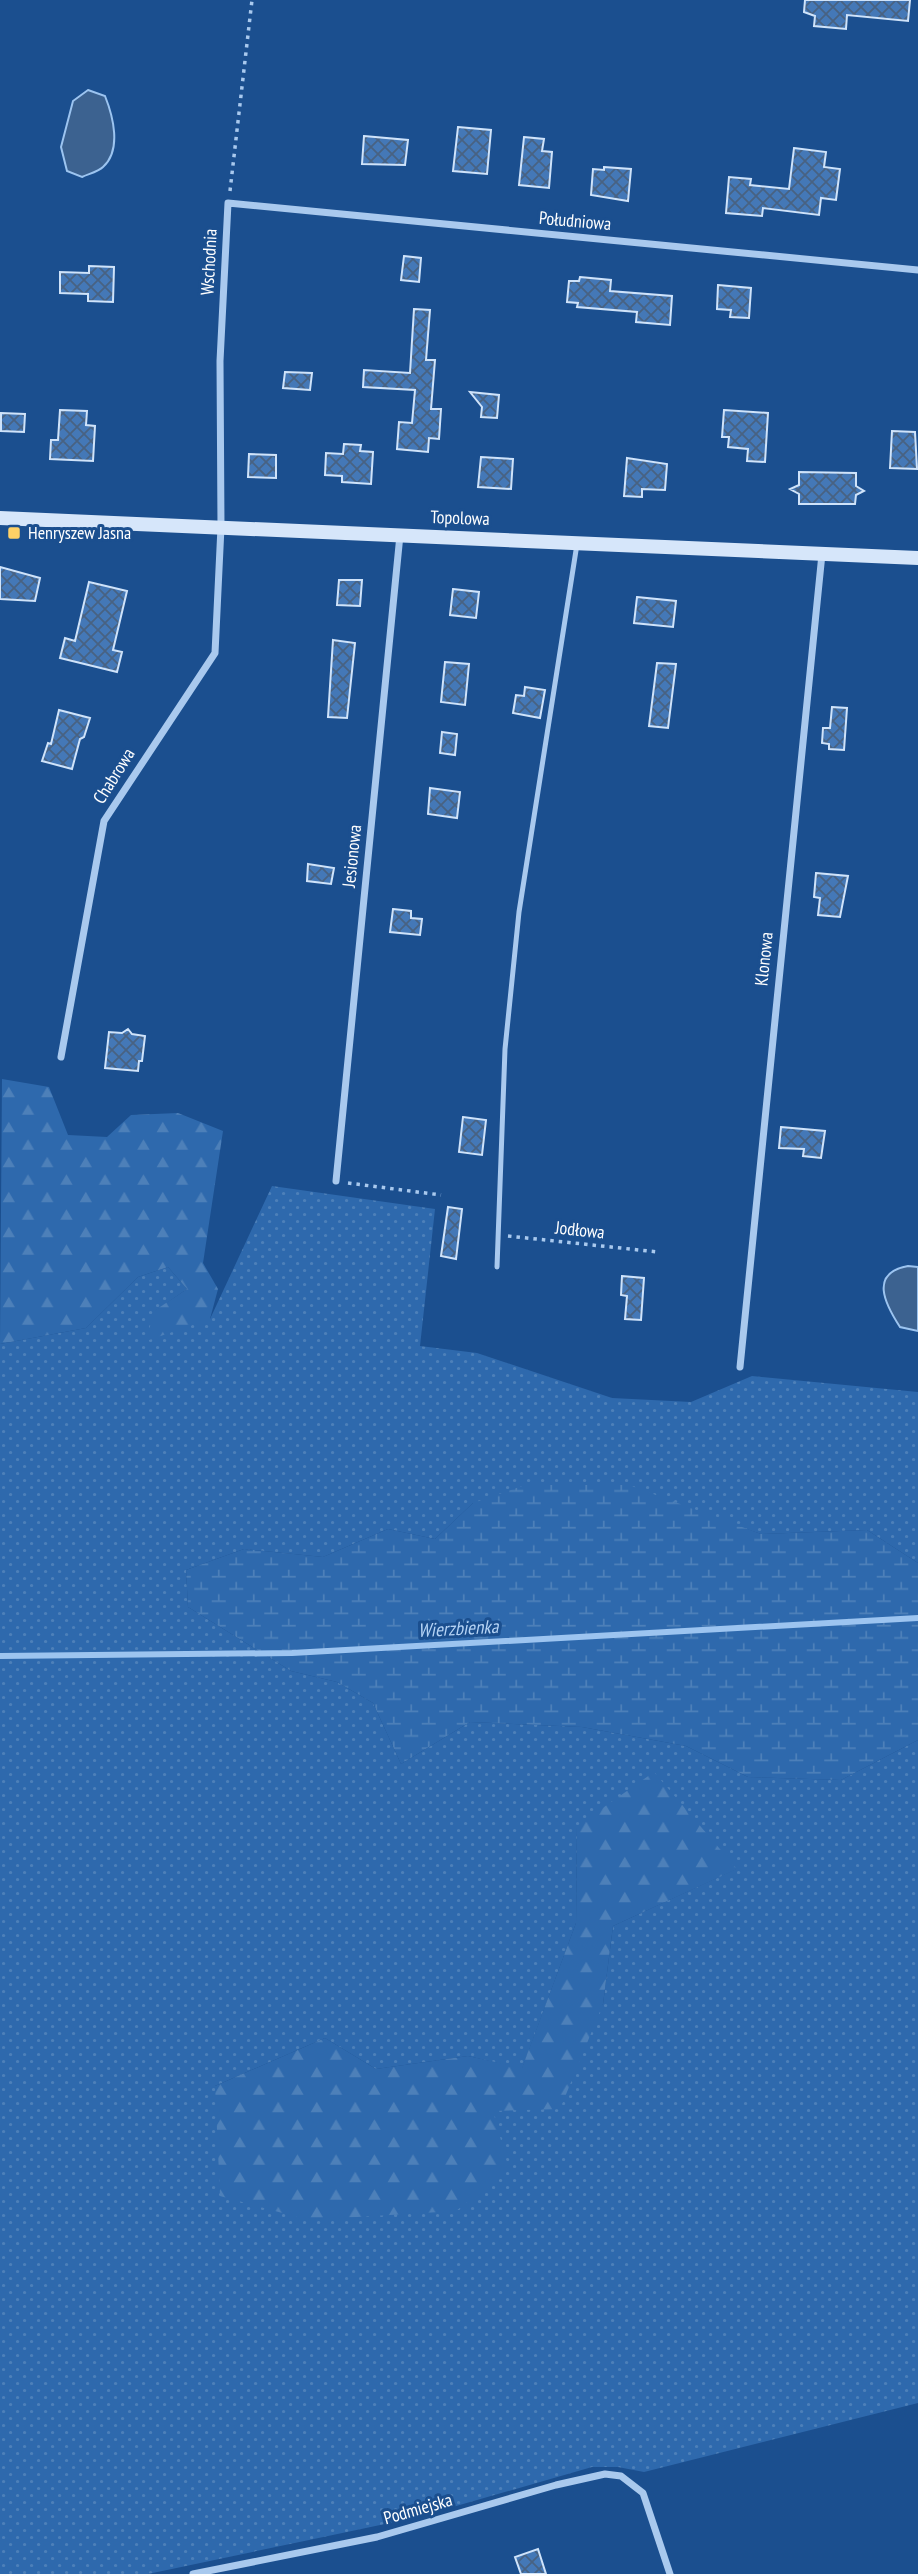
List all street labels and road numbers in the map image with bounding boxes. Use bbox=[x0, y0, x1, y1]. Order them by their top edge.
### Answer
street label: Południowa bbox=[538, 206, 612, 235]
street label: Wschodnia bbox=[195, 228, 222, 296]
street label: Topolowa bbox=[430, 505, 490, 530]
street label: Chabrowa bbox=[88, 744, 140, 808]
street label: Jesionowa bbox=[337, 823, 366, 889]
street label: Klonowa bbox=[749, 931, 778, 987]
street label: Jodłowa bbox=[553, 1215, 606, 1244]
street label: Podmiejska bbox=[381, 2488, 455, 2529]

